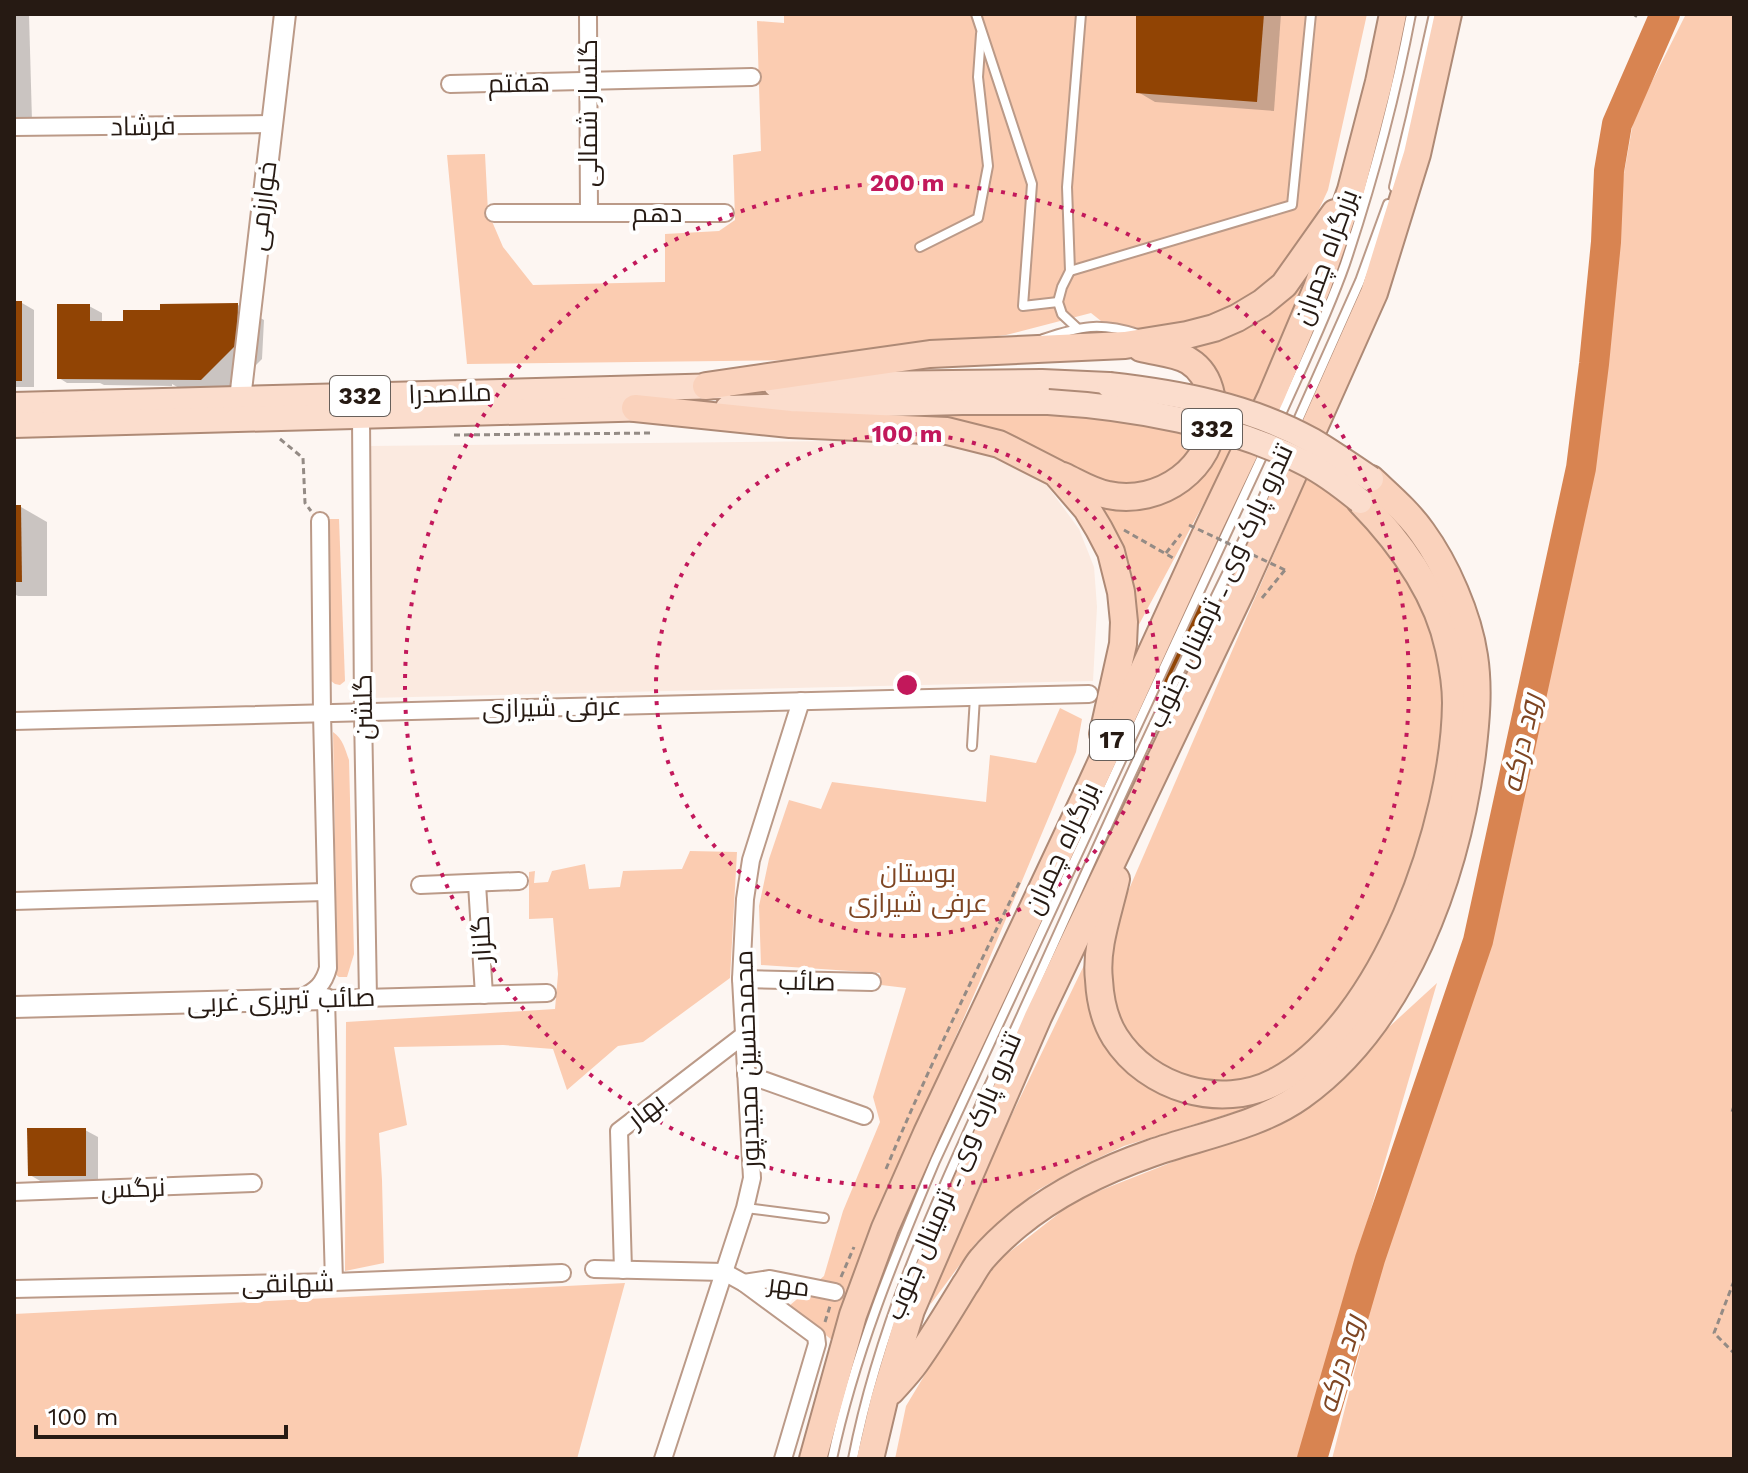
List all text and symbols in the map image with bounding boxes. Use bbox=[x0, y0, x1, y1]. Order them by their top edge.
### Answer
street label: گلسار شمالی bbox=[573, 39, 604, 187]
street label: هفتم bbox=[488, 67, 550, 102]
street label: فرشاد bbox=[110, 110, 176, 142]
street label: خوارزمی bbox=[242, 160, 283, 253]
text: 200 m bbox=[870, 169, 944, 197]
street label: بزرگراه چمران bbox=[1287, 185, 1365, 330]
street label: دهم bbox=[632, 198, 682, 231]
road number: 332 bbox=[330, 376, 390, 416]
street label: ملاصدرا bbox=[408, 377, 492, 409]
road number: 332 bbox=[1182, 409, 1242, 449]
text: 100 m bbox=[872, 420, 942, 448]
street label: تندرو پارک وی ـ ترمینال جنوب bbox=[1141, 440, 1301, 733]
centre of rings bbox=[893, 671, 921, 699]
street label: گلشن bbox=[347, 674, 380, 740]
water label: رود درکه bbox=[1494, 689, 1548, 795]
street label: عرفی شیرازی bbox=[482, 691, 622, 724]
road number: 17 bbox=[1090, 720, 1134, 760]
street label: بزرگراه چمران bbox=[1017, 777, 1106, 920]
park label: بوستان عرفی شیرازی bbox=[848, 858, 988, 919]
street label: گلزار bbox=[465, 915, 497, 965]
street label: محمدحسین مجیدپور bbox=[728, 949, 768, 1170]
street label: صائب bbox=[778, 966, 836, 996]
street label: صائب تبریزی غربی bbox=[186, 982, 376, 1019]
street label: تندرو پارک وی ـ ترمینال جنوب bbox=[879, 1028, 1029, 1325]
street label: بهار bbox=[620, 1086, 671, 1136]
street label: نرگس bbox=[100, 1172, 166, 1205]
street label: شهانقی bbox=[241, 1267, 335, 1300]
street label: مهر bbox=[764, 1267, 812, 1303]
water label: رود درکه bbox=[1310, 1310, 1370, 1417]
scale bar bbox=[36, 1389, 286, 1439]
text: 100 m bbox=[48, 1403, 118, 1431]

